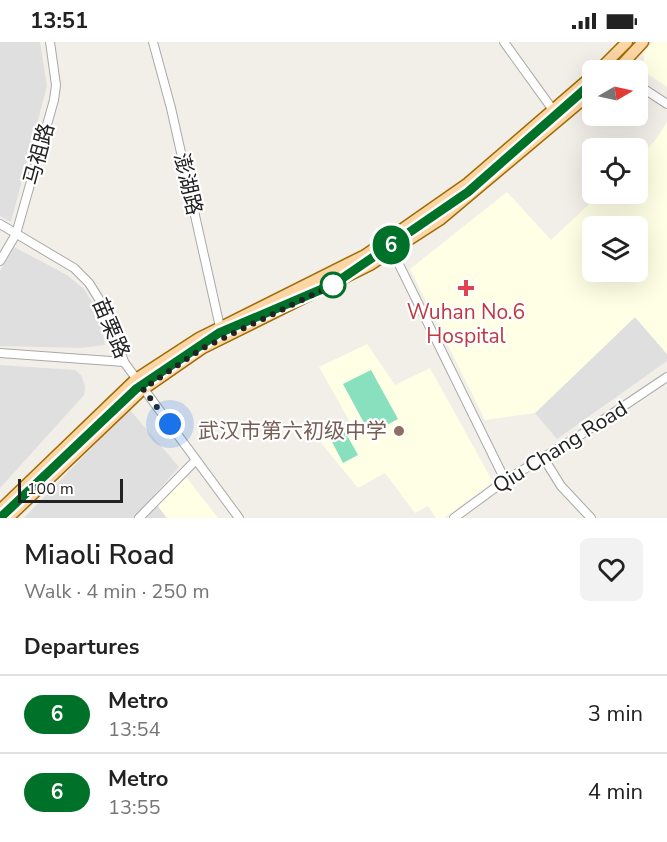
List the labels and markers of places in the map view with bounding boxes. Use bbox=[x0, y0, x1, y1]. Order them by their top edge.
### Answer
unlabelled marker bbox=[320, 272, 346, 298]
marker: Wuhan No.6 Hospital bbox=[457, 279, 475, 297]
place label: Wuhan No.6 Hospital bbox=[407, 298, 525, 350]
place label: 武汉市第六初级中学 bbox=[198, 417, 387, 445]
marker: 武汉市第六初级中学 bbox=[392, 424, 406, 438]

